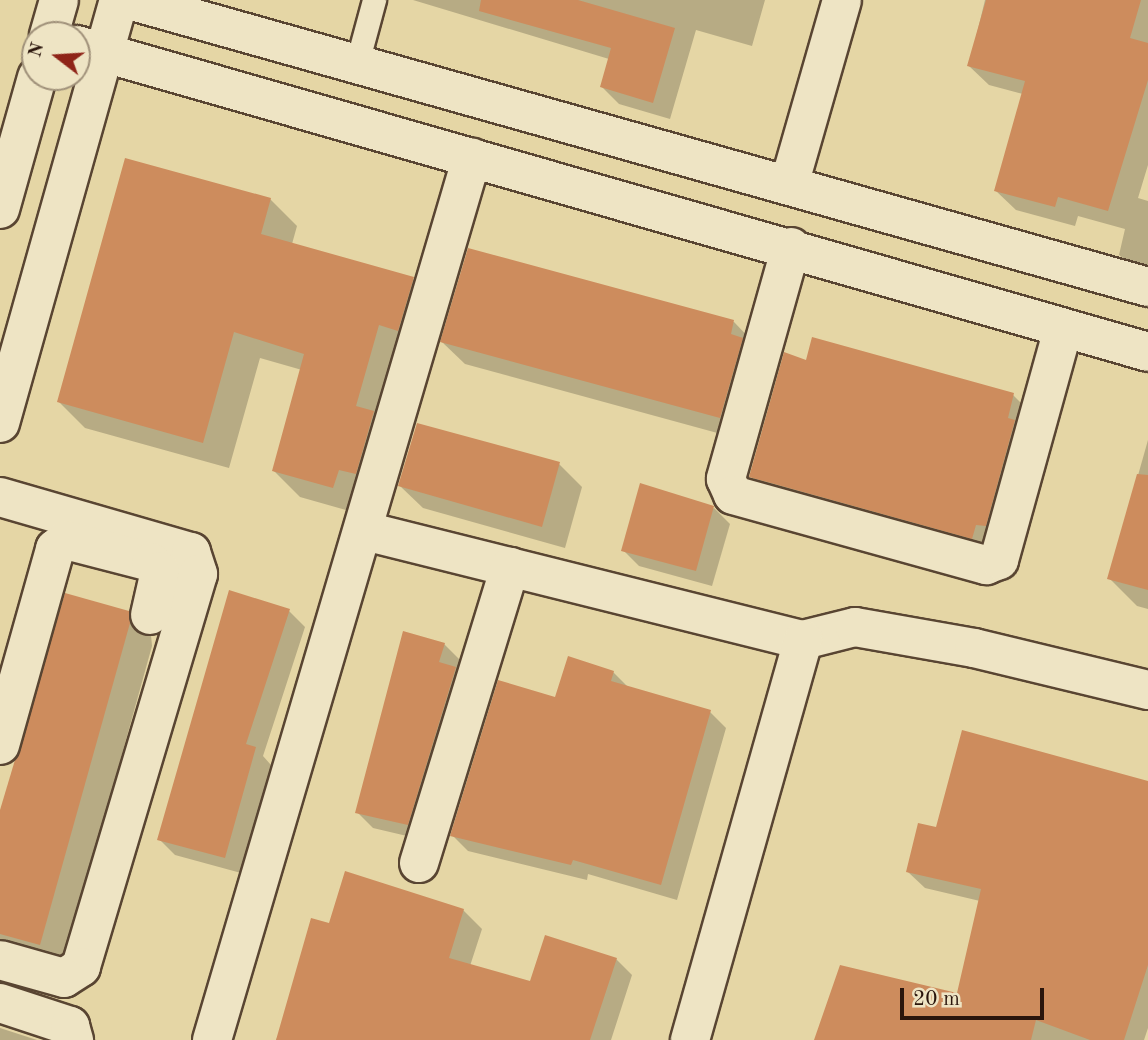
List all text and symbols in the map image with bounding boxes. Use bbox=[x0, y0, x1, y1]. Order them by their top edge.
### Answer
north arrow bbox=[21, 21, 91, 91]
text: N bbox=[26, 41, 49, 60]
scale bar bbox=[903, 974, 1046, 1018]
text: 20 m bbox=[913, 989, 960, 1010]

